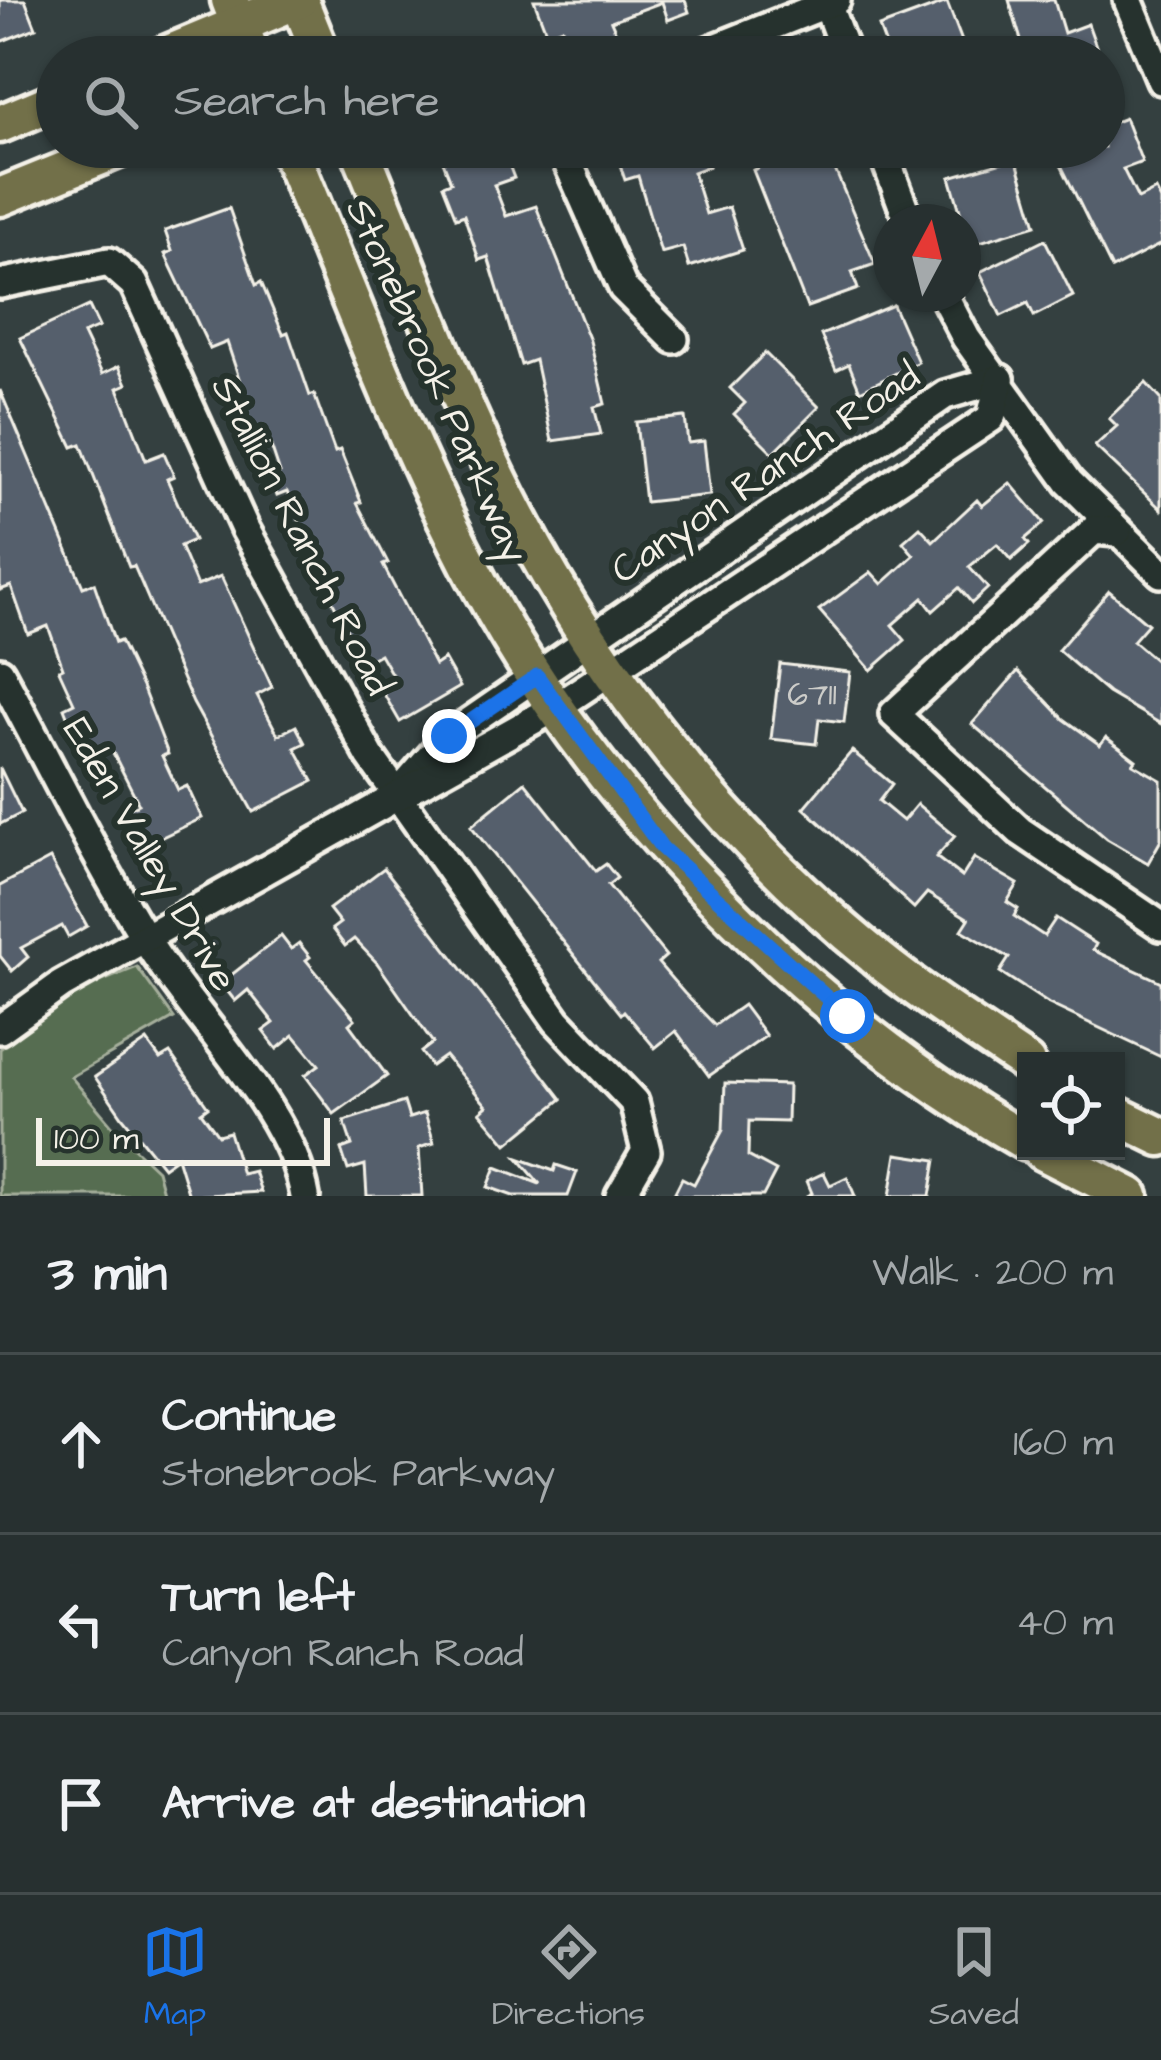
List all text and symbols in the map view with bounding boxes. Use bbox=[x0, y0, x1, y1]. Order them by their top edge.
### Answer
search box bbox=[36, 36, 1125, 168]
icon: search bbox=[78, 69, 144, 135]
text: Search here bbox=[174, 71, 440, 133]
street label: Stonebrook Parkway bbox=[330, 190, 541, 572]
north arrow bbox=[873, 204, 981, 312]
street label: Canyon Ranch Road bbox=[601, 350, 932, 598]
street label: Stallion Ranch Road bbox=[197, 367, 405, 705]
house number: 6711 bbox=[787, 672, 837, 718]
street label: Eden Valley Drive bbox=[48, 708, 249, 1002]
route end bbox=[422, 709, 476, 763]
route start bbox=[820, 989, 874, 1043]
map controls bbox=[1017, 1052, 1125, 1160]
button: locate bbox=[1017, 1052, 1125, 1160]
scale bar bbox=[36, 1112, 330, 1165]
text: 100 m bbox=[54, 1116, 139, 1162]
text: 3 min bbox=[48, 1239, 167, 1310]
text: Walk · 200 m bbox=[872, 1247, 1113, 1301]
text: Continue bbox=[162, 1386, 336, 1448]
icon: ahead bbox=[48, 1411, 114, 1477]
text: 160 m bbox=[1013, 1417, 1113, 1471]
text: Stonebrook Parkway bbox=[162, 1448, 555, 1502]
text: Turn left bbox=[162, 1566, 355, 1628]
icon: left bbox=[48, 1591, 114, 1657]
text: 40 m bbox=[1016, 1597, 1113, 1651]
text: Canyon Ranch Road bbox=[162, 1628, 524, 1682]
icon: arrive bbox=[48, 1771, 114, 1837]
text: Arrive at destination bbox=[162, 1773, 585, 1835]
tab: Map bbox=[142, 1919, 208, 2037]
tab: Directions bbox=[492, 1919, 645, 2037]
tab: Saved bbox=[929, 1919, 1019, 2037]

